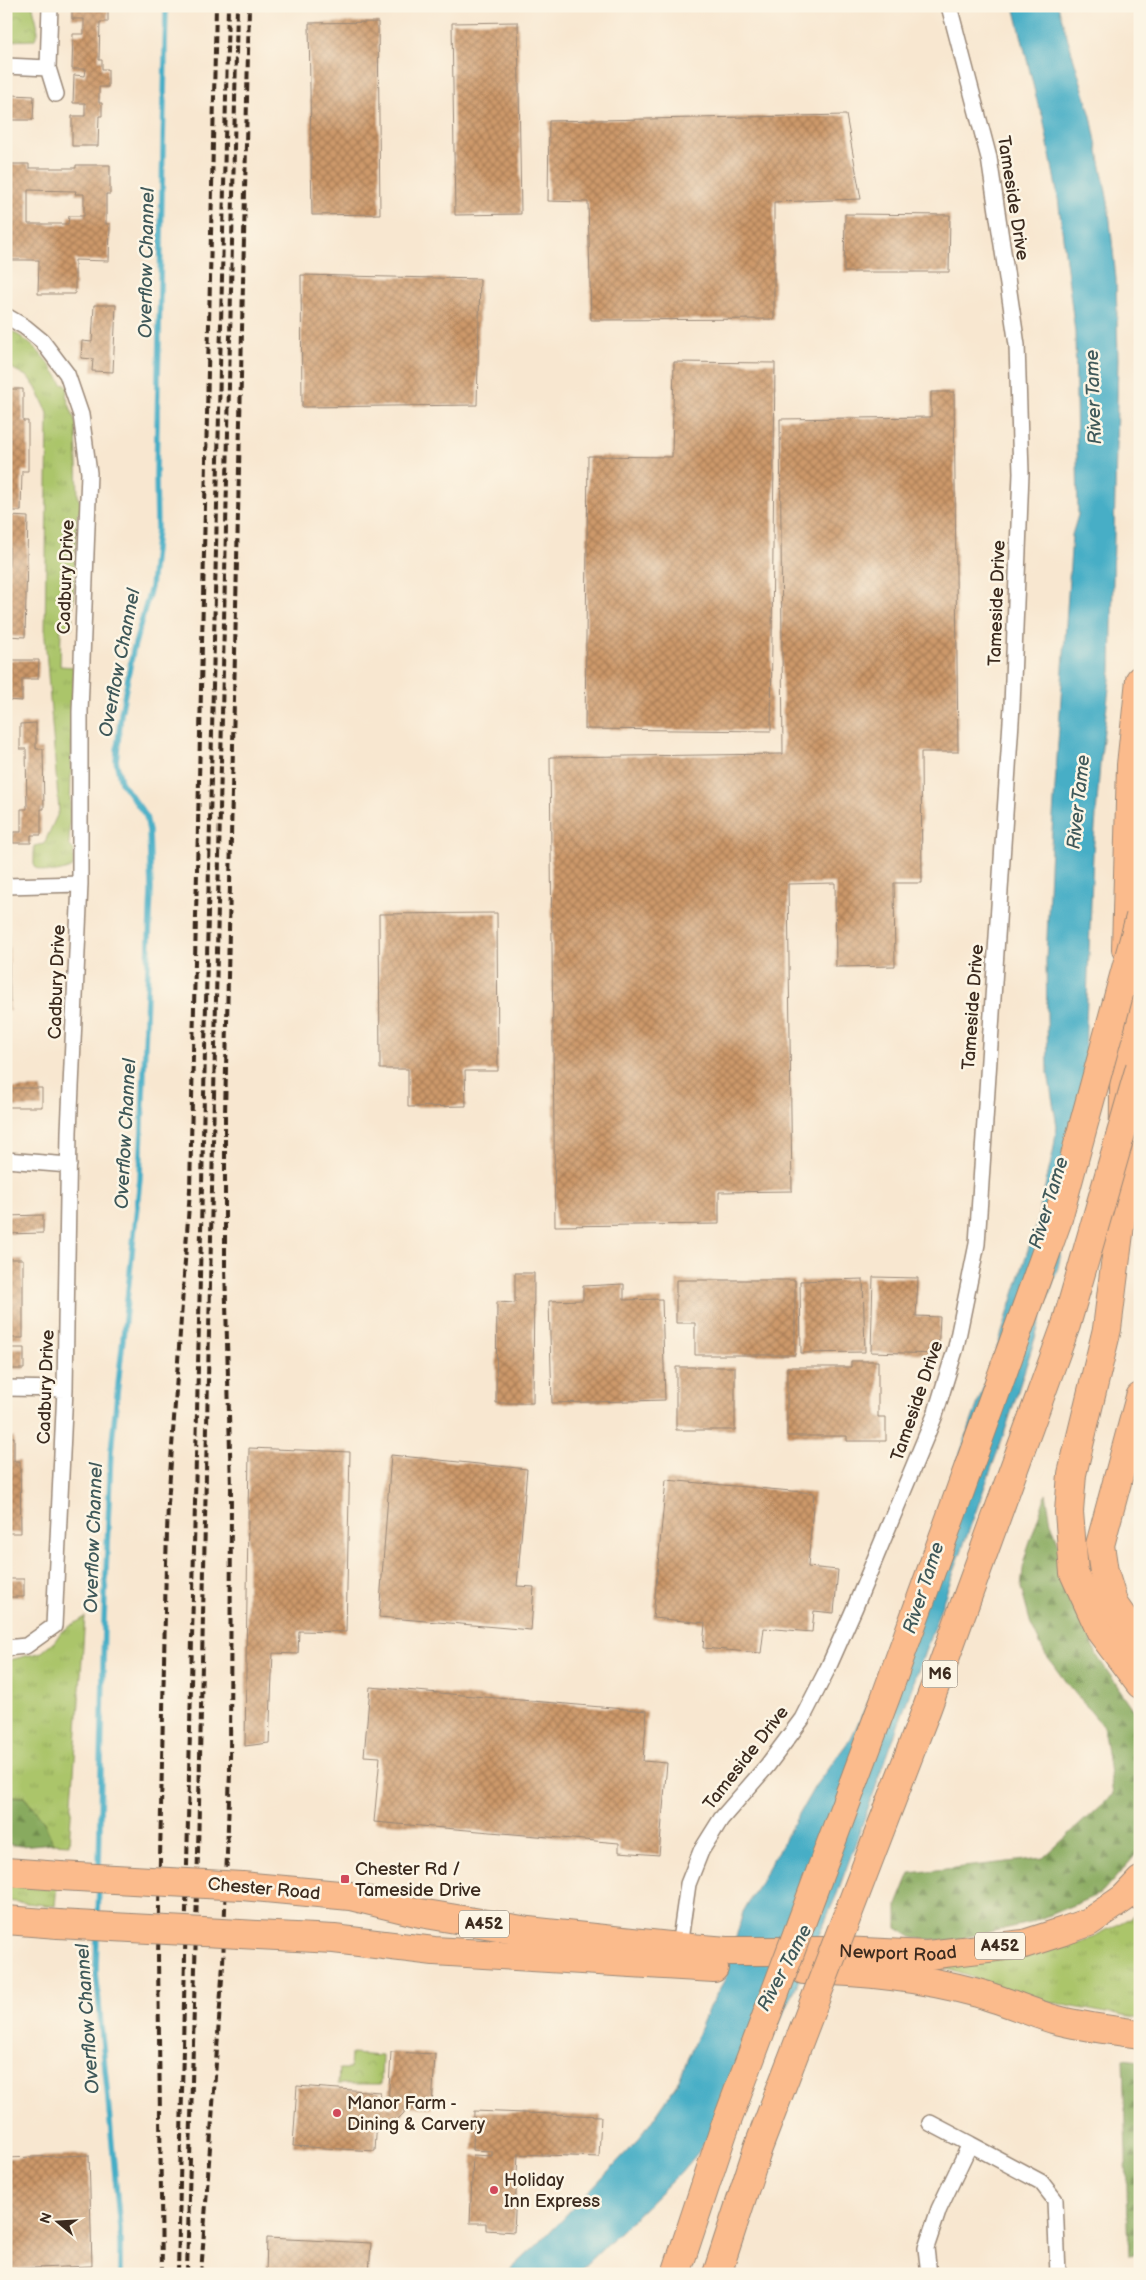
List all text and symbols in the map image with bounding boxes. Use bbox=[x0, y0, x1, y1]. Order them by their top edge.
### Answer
street label: Tameside Drive bbox=[993, 134, 1033, 262]
water label: Overflow Channel bbox=[134, 187, 160, 339]
water label: River Tame bbox=[1081, 349, 1107, 445]
street label: Cadbury Drive bbox=[54, 519, 79, 635]
street label: Tameside Drive bbox=[984, 539, 1010, 666]
water label: Overflow Channel bbox=[94, 586, 146, 739]
water label: River Tame bbox=[1063, 754, 1095, 850]
street label: Cadbury Drive bbox=[45, 924, 70, 1040]
street label: Tameside Drive bbox=[958, 943, 988, 1071]
water label: Overflow Channel bbox=[111, 1057, 141, 1210]
water label: River Tame bbox=[1024, 1154, 1074, 1252]
street label: Cadbury Drive bbox=[34, 1329, 59, 1445]
street label: Tameside Drive bbox=[887, 1338, 948, 1464]
water label: Overflow Channel bbox=[80, 1462, 108, 1614]
water label: River Tame bbox=[898, 1539, 950, 1637]
road number: M6 bbox=[922, 1660, 958, 1688]
street label: Tameside Drive bbox=[699, 1702, 793, 1814]
place label: Chester Rd / Tameside Drive bbox=[355, 1859, 481, 1901]
marker: Chester Rd / Tameside Drive bbox=[339, 1873, 351, 1885]
street label: Chester Road bbox=[207, 1874, 321, 1904]
road number: A452 bbox=[459, 1910, 509, 1938]
water label: River Tame bbox=[753, 1921, 817, 2015]
road number: A452 bbox=[975, 1932, 1025, 1960]
street label: Newport Road bbox=[839, 1940, 958, 1966]
water label: Overflow Channel bbox=[71, 1942, 105, 2095]
place label: Manor Farm - Dining & Carvery bbox=[347, 2093, 486, 2135]
marker: Manor Farm - Dining & Carvery bbox=[331, 2107, 343, 2119]
place label: Holiday Inn Express bbox=[504, 2170, 600, 2212]
marker: Holiday Inn Express bbox=[488, 2184, 500, 2196]
north arrow bbox=[32, 2198, 82, 2248]
text: N bbox=[36, 2211, 56, 2226]

